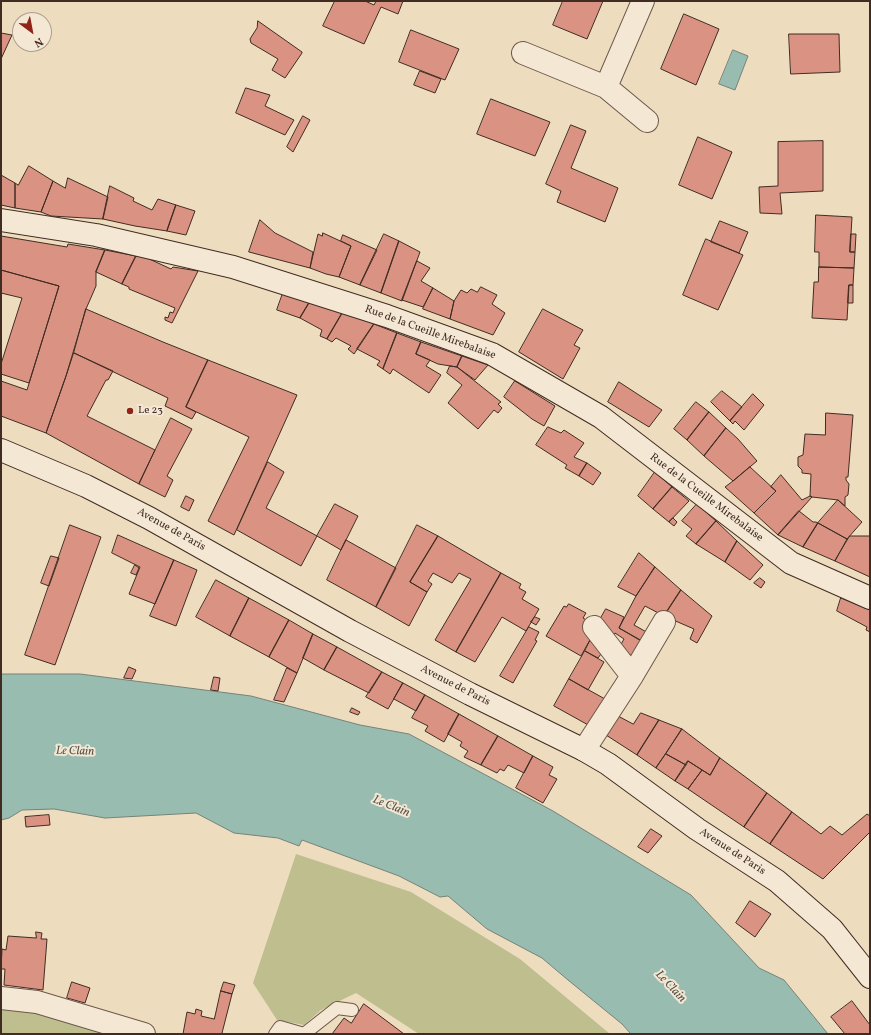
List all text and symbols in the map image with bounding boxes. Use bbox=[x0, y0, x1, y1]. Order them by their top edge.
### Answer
north arrow bbox=[12, 12, 52, 52]
text: N bbox=[31, 33, 45, 50]
street label: Rue de la Cueille Mirebalaise bbox=[363, 303, 497, 363]
place label: Le 23 bbox=[138, 404, 163, 418]
marker: Le 23 bbox=[125, 406, 135, 416]
street label: Rue de la Cueille Mirebalaise bbox=[647, 451, 765, 545]
street label: Avenue de Paris bbox=[134, 506, 208, 554]
street label: Avenue de Paris bbox=[418, 663, 492, 709]
water label: Le Clain bbox=[56, 744, 94, 760]
water label: Le Clain bbox=[370, 793, 412, 821]
street label: Avenue de Paris bbox=[696, 826, 768, 878]
water label: Le Clain bbox=[652, 968, 688, 1006]

